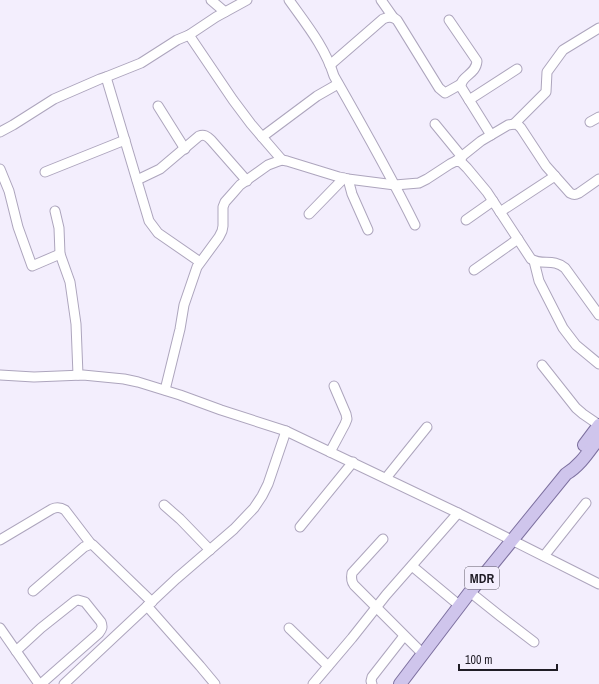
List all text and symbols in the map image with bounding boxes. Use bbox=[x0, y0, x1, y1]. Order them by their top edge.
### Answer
road number: MDR bbox=[465, 567, 499, 589]
scale bar bbox=[459, 646, 557, 672]
text: 100 m bbox=[465, 652, 492, 668]

